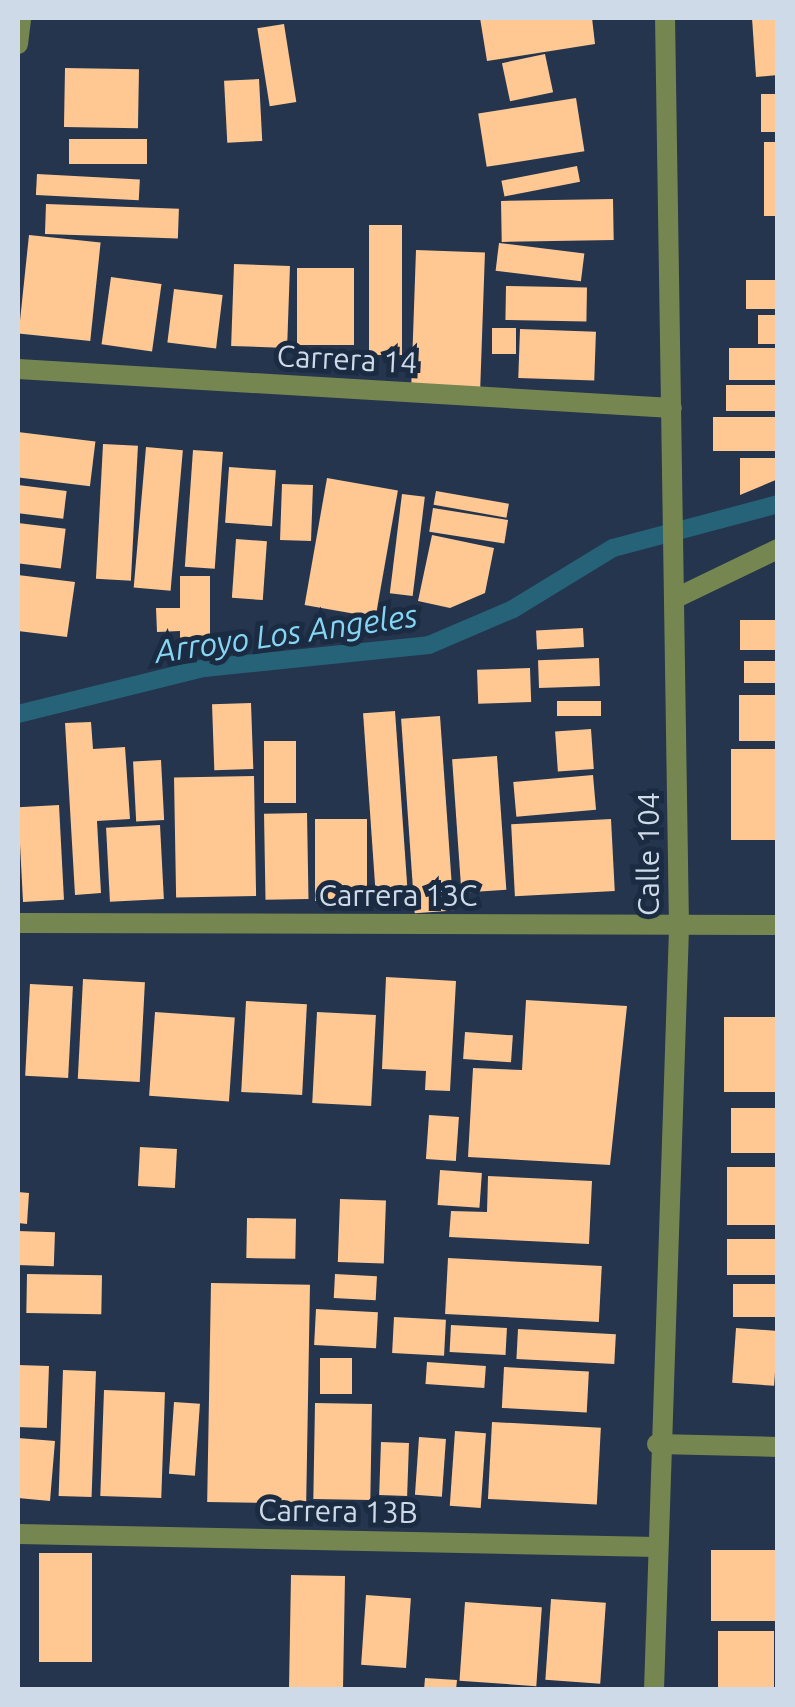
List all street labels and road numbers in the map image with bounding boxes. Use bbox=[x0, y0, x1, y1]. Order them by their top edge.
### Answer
street label: Carrera 14 bbox=[276, 337, 418, 381]
street label: Calle 104 bbox=[630, 792, 666, 916]
street label: Carrera 13C bbox=[319, 877, 477, 913]
street label: Carrera 13B bbox=[258, 1492, 418, 1530]

